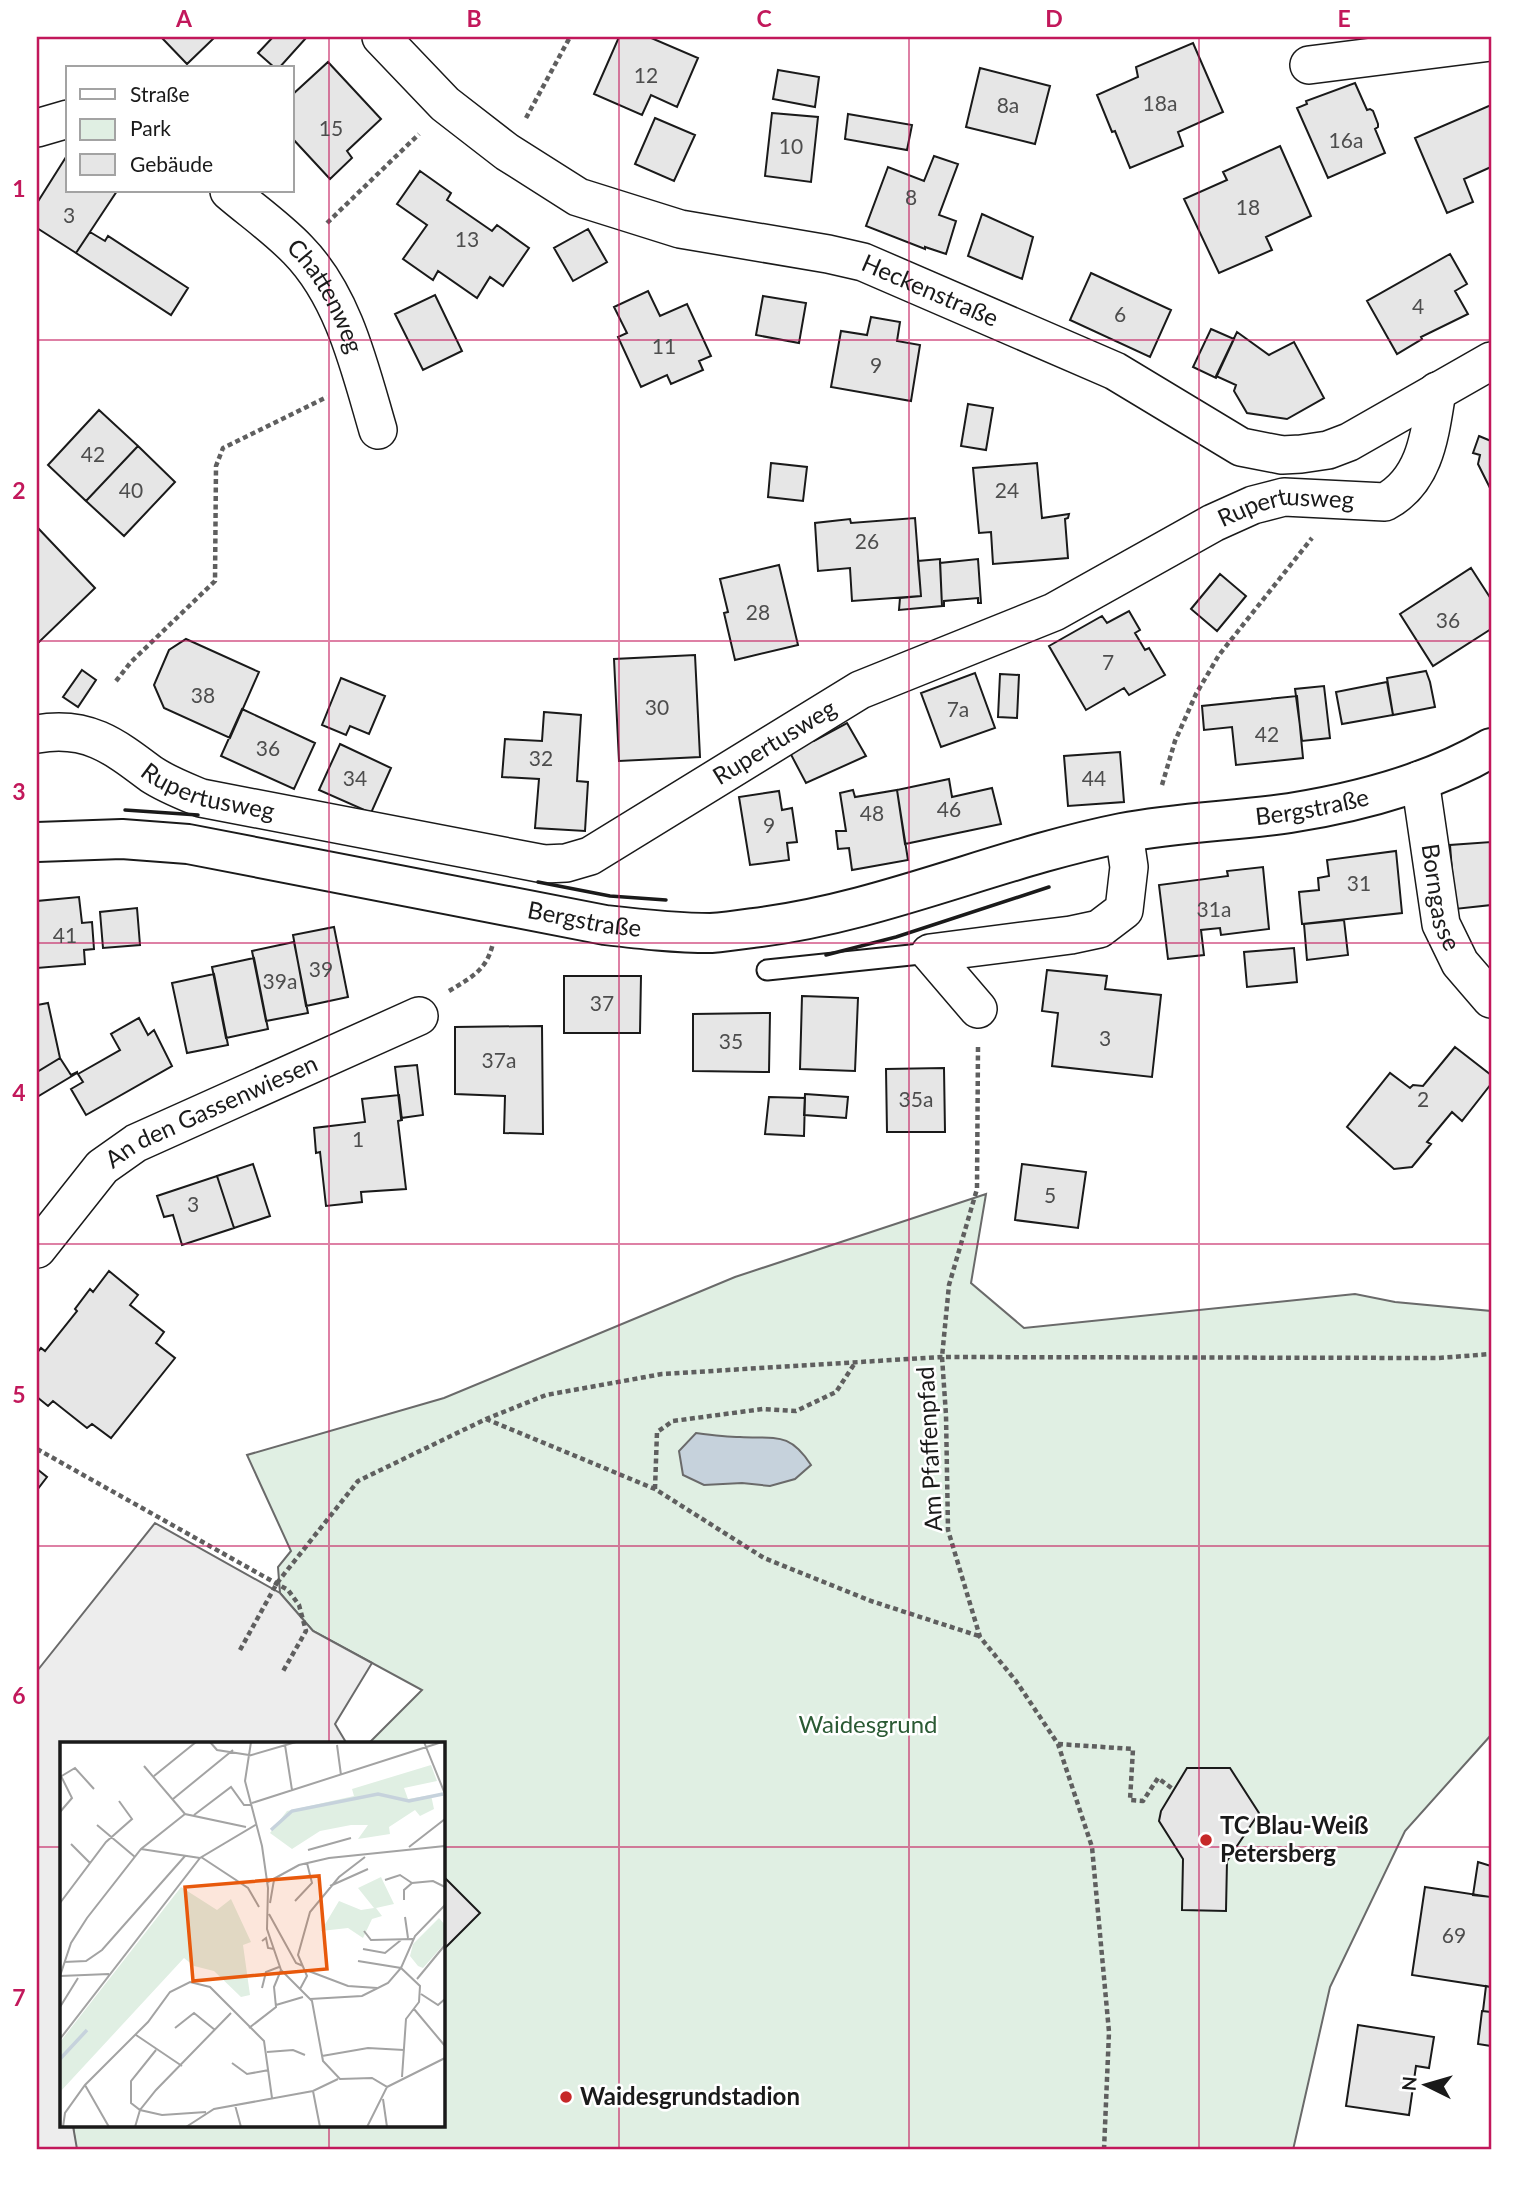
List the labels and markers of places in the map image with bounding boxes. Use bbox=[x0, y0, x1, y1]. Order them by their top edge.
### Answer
place label: TC Blau-Weiß Petersberg bbox=[1220, 1810, 1368, 1867]
marker: TC Blau-Weiß Petersberg bbox=[1198, 1832, 1214, 1848]
place label: Waidesgrundstadion bbox=[580, 2081, 800, 2110]
marker: Waidesgrundstadion bbox=[558, 2089, 574, 2105]

